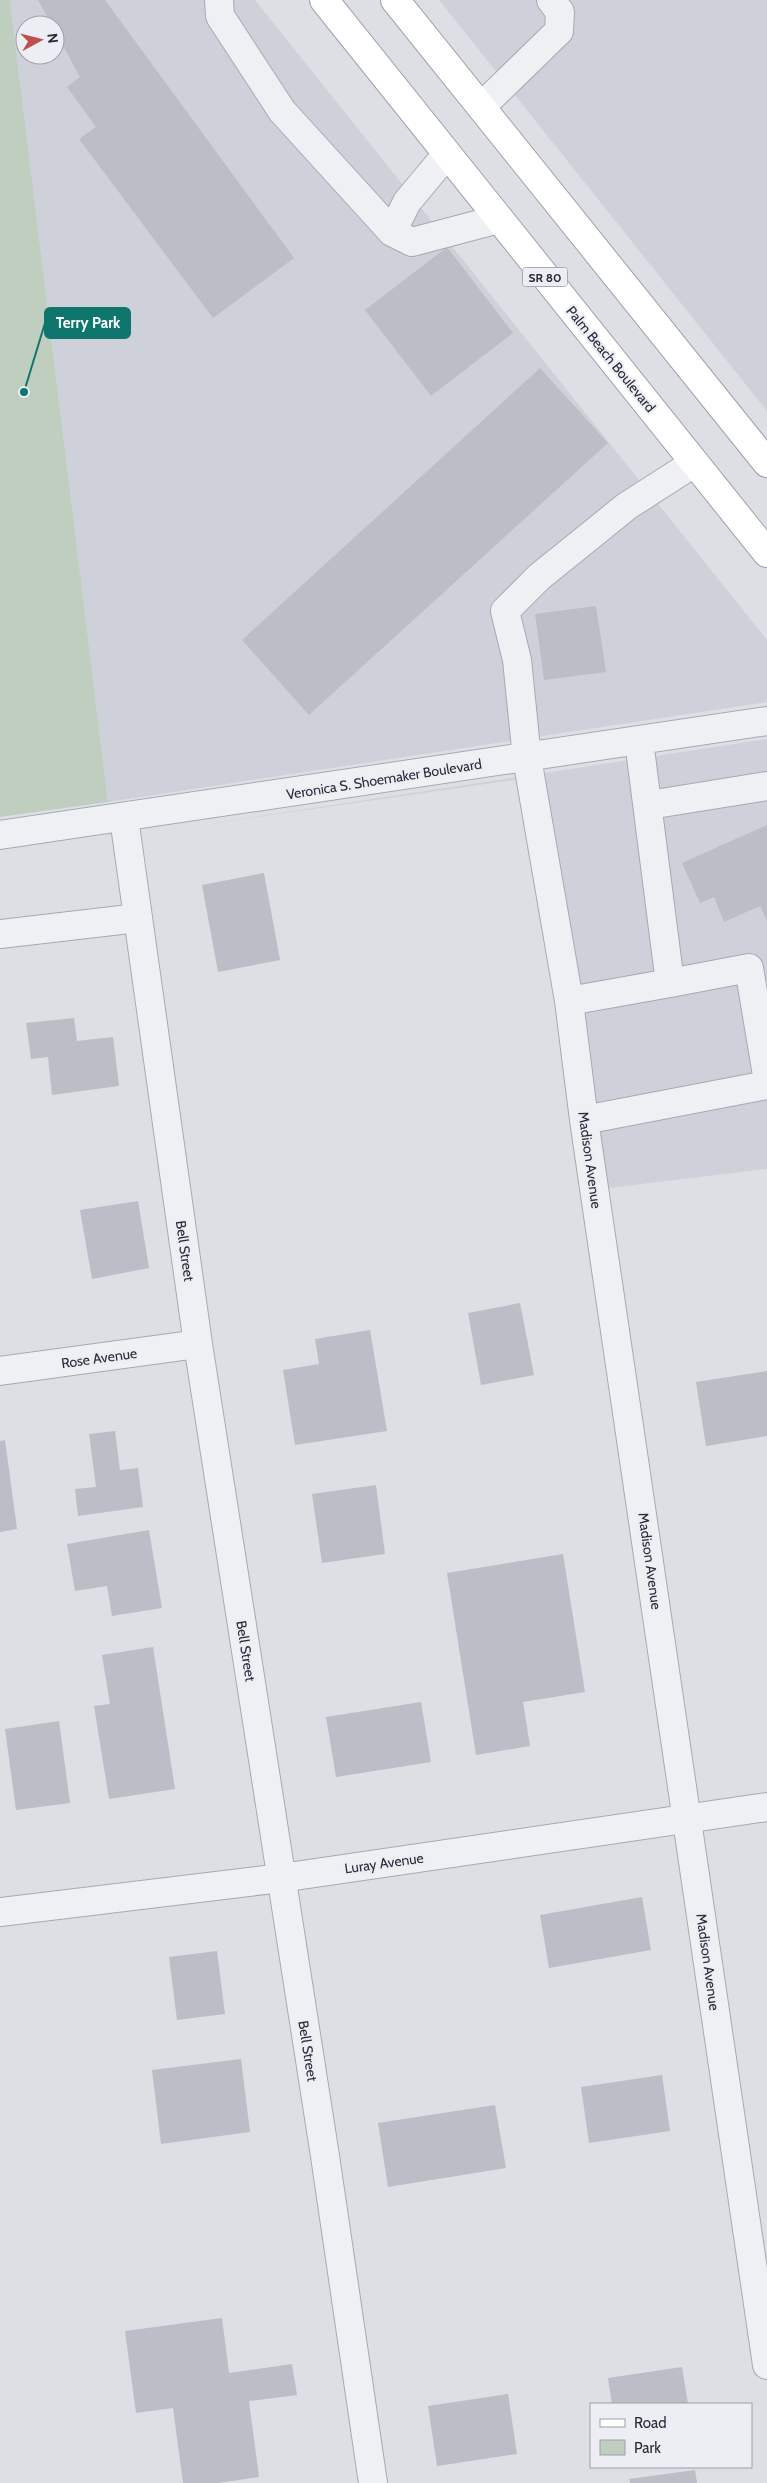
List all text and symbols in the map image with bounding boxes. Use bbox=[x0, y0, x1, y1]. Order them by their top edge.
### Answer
north arrow bbox=[15, 15, 65, 65]
text: N bbox=[43, 32, 62, 44]
road number: SR 80 bbox=[522, 268, 568, 286]
street label: Palm Beach Boulevard bbox=[563, 302, 659, 416]
callout: Terry Park bbox=[45, 308, 130, 338]
text: Terry Park bbox=[56, 314, 121, 332]
street label: Veronica S. Shoemaker Boulevard bbox=[285, 755, 483, 803]
street label: Madison Avenue bbox=[574, 1110, 606, 1210]
street label: Bell Street bbox=[172, 1219, 198, 1283]
street label: Rose Avenue bbox=[60, 1344, 138, 1372]
street label: Madison Avenue bbox=[634, 1511, 666, 1611]
street label: Bell Street bbox=[232, 1619, 260, 1683]
street label: Luray Avenue bbox=[343, 1849, 425, 1877]
street label: Madison Avenue bbox=[692, 1912, 724, 2012]
street label: Bell Street bbox=[294, 2019, 322, 2083]
legend bbox=[590, 2403, 752, 2468]
text: Road bbox=[634, 2414, 667, 2432]
text: Park bbox=[634, 2439, 661, 2457]

